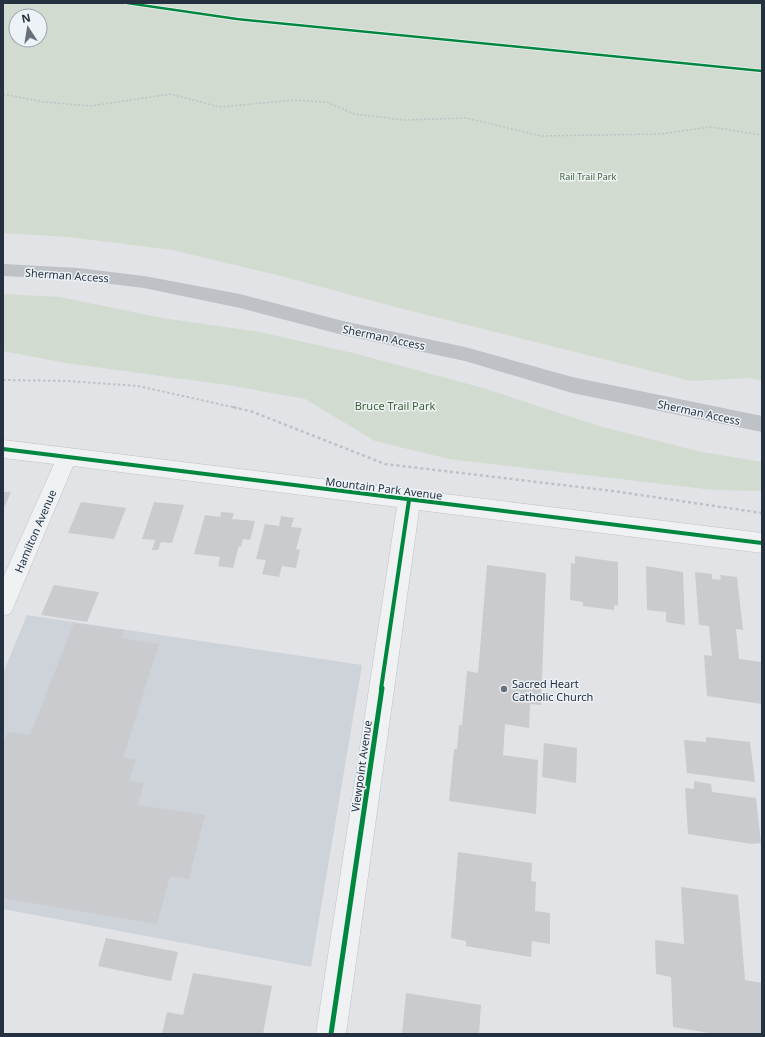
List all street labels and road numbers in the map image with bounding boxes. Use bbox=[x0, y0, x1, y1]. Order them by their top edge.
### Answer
street label: Sherman Access bbox=[25, 265, 109, 285]
street label: Sherman Access bbox=[341, 321, 427, 353]
street label: Sherman Access bbox=[656, 396, 742, 428]
street label: Mountain Park Avenue bbox=[325, 473, 443, 503]
street label: Hamilton Avenue bbox=[11, 487, 59, 575]
street label: Viewpoint Avenue bbox=[347, 719, 375, 813]

